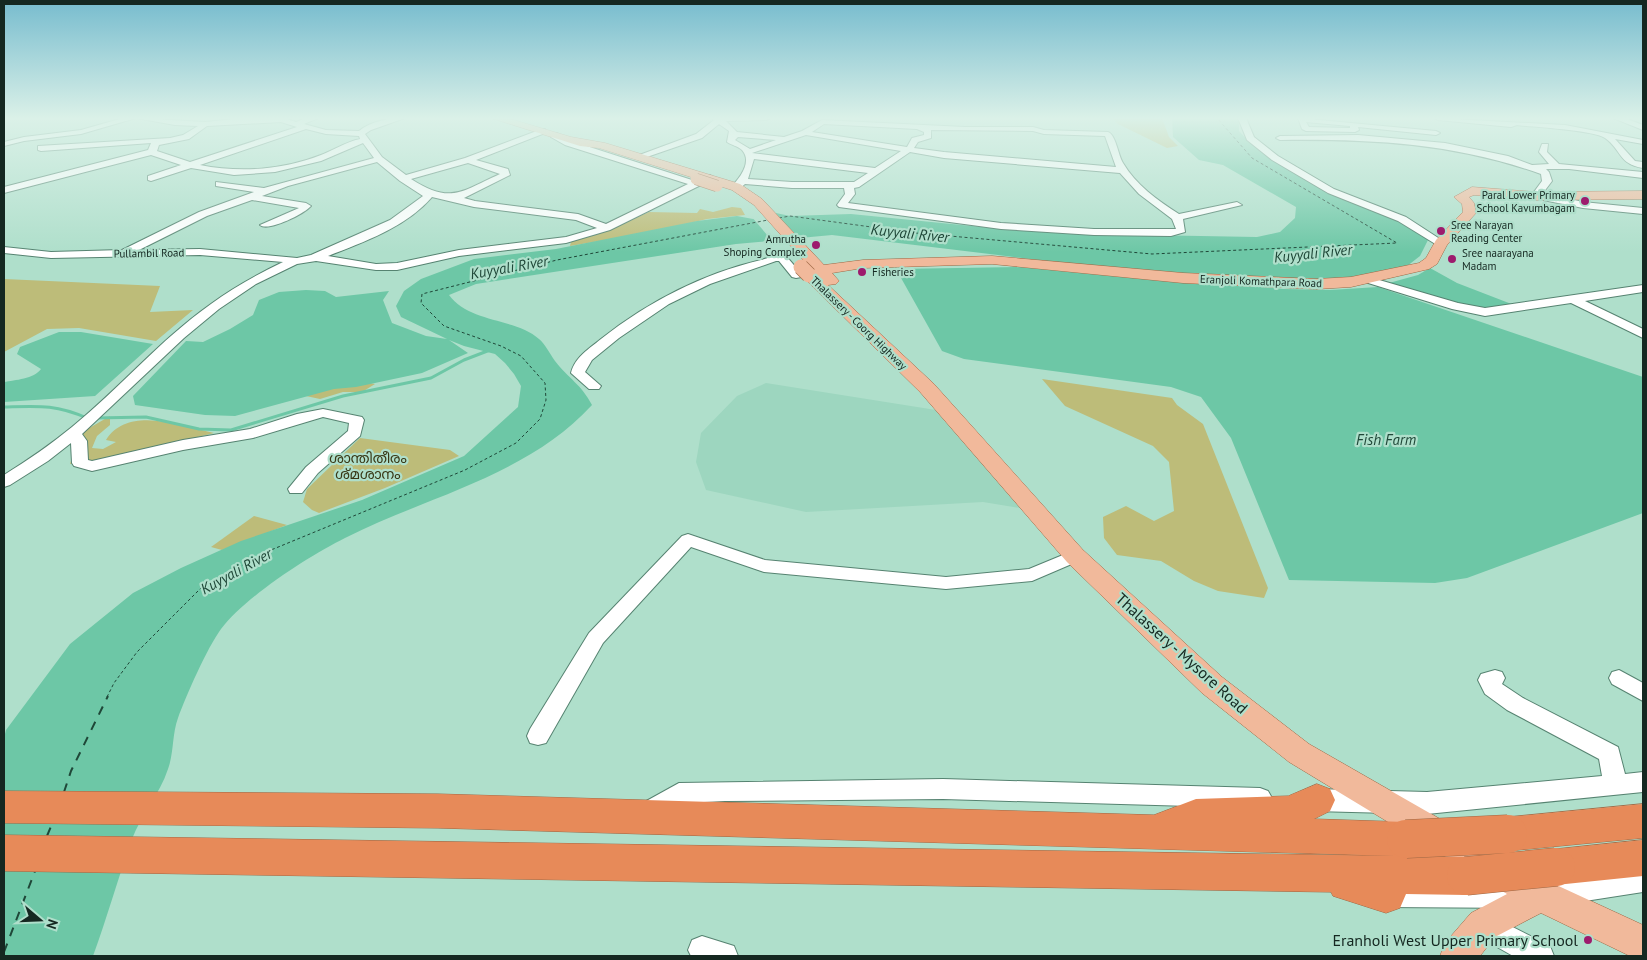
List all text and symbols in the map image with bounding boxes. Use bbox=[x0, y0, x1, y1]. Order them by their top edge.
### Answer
place label: Paral Lower Primary School Kavumbagam bbox=[1477, 188, 1576, 215]
marker: Paral Lower Primary School Kavumbagam bbox=[1579, 195, 1591, 207]
place label: Sree Narayan Reading Center bbox=[1451, 218, 1522, 245]
water label: Kuyyali River bbox=[870, 219, 951, 247]
marker: Sree Narayan Reading Center bbox=[1435, 225, 1447, 237]
place label: Amrutha Shoping Complex bbox=[724, 232, 806, 259]
marker: Amrutha Shoping Complex bbox=[810, 239, 822, 251]
water label: Kuyyali River bbox=[1273, 239, 1354, 267]
street label: Pullambil Road bbox=[113, 245, 185, 261]
place label: Sree naarayana Madam bbox=[1462, 246, 1534, 273]
water label: Kuyyali River bbox=[469, 251, 550, 283]
marker: Sree naarayana Madam bbox=[1446, 253, 1458, 265]
place label: Fisheries bbox=[872, 265, 914, 279]
marker: Fisheries bbox=[856, 266, 868, 278]
street label: Eranjoli Komathpara Road bbox=[1200, 272, 1322, 290]
street label: Thalassery - Coorg Highway bbox=[808, 273, 911, 373]
water label: Fish Farm bbox=[1356, 430, 1416, 449]
park label: ശാന്തിതീരം ശ്മശാനം bbox=[329, 449, 407, 483]
water label: Kuyyali River bbox=[197, 543, 276, 598]
street label: Thalassery - Mysore Road bbox=[1112, 588, 1252, 718]
north arrow bbox=[15, 895, 65, 945]
text: N bbox=[42, 917, 62, 932]
place label: Eranholi West Upper Primary School bbox=[1332, 930, 1578, 950]
marker: Eranholi West Upper Primary School bbox=[1582, 934, 1594, 946]

